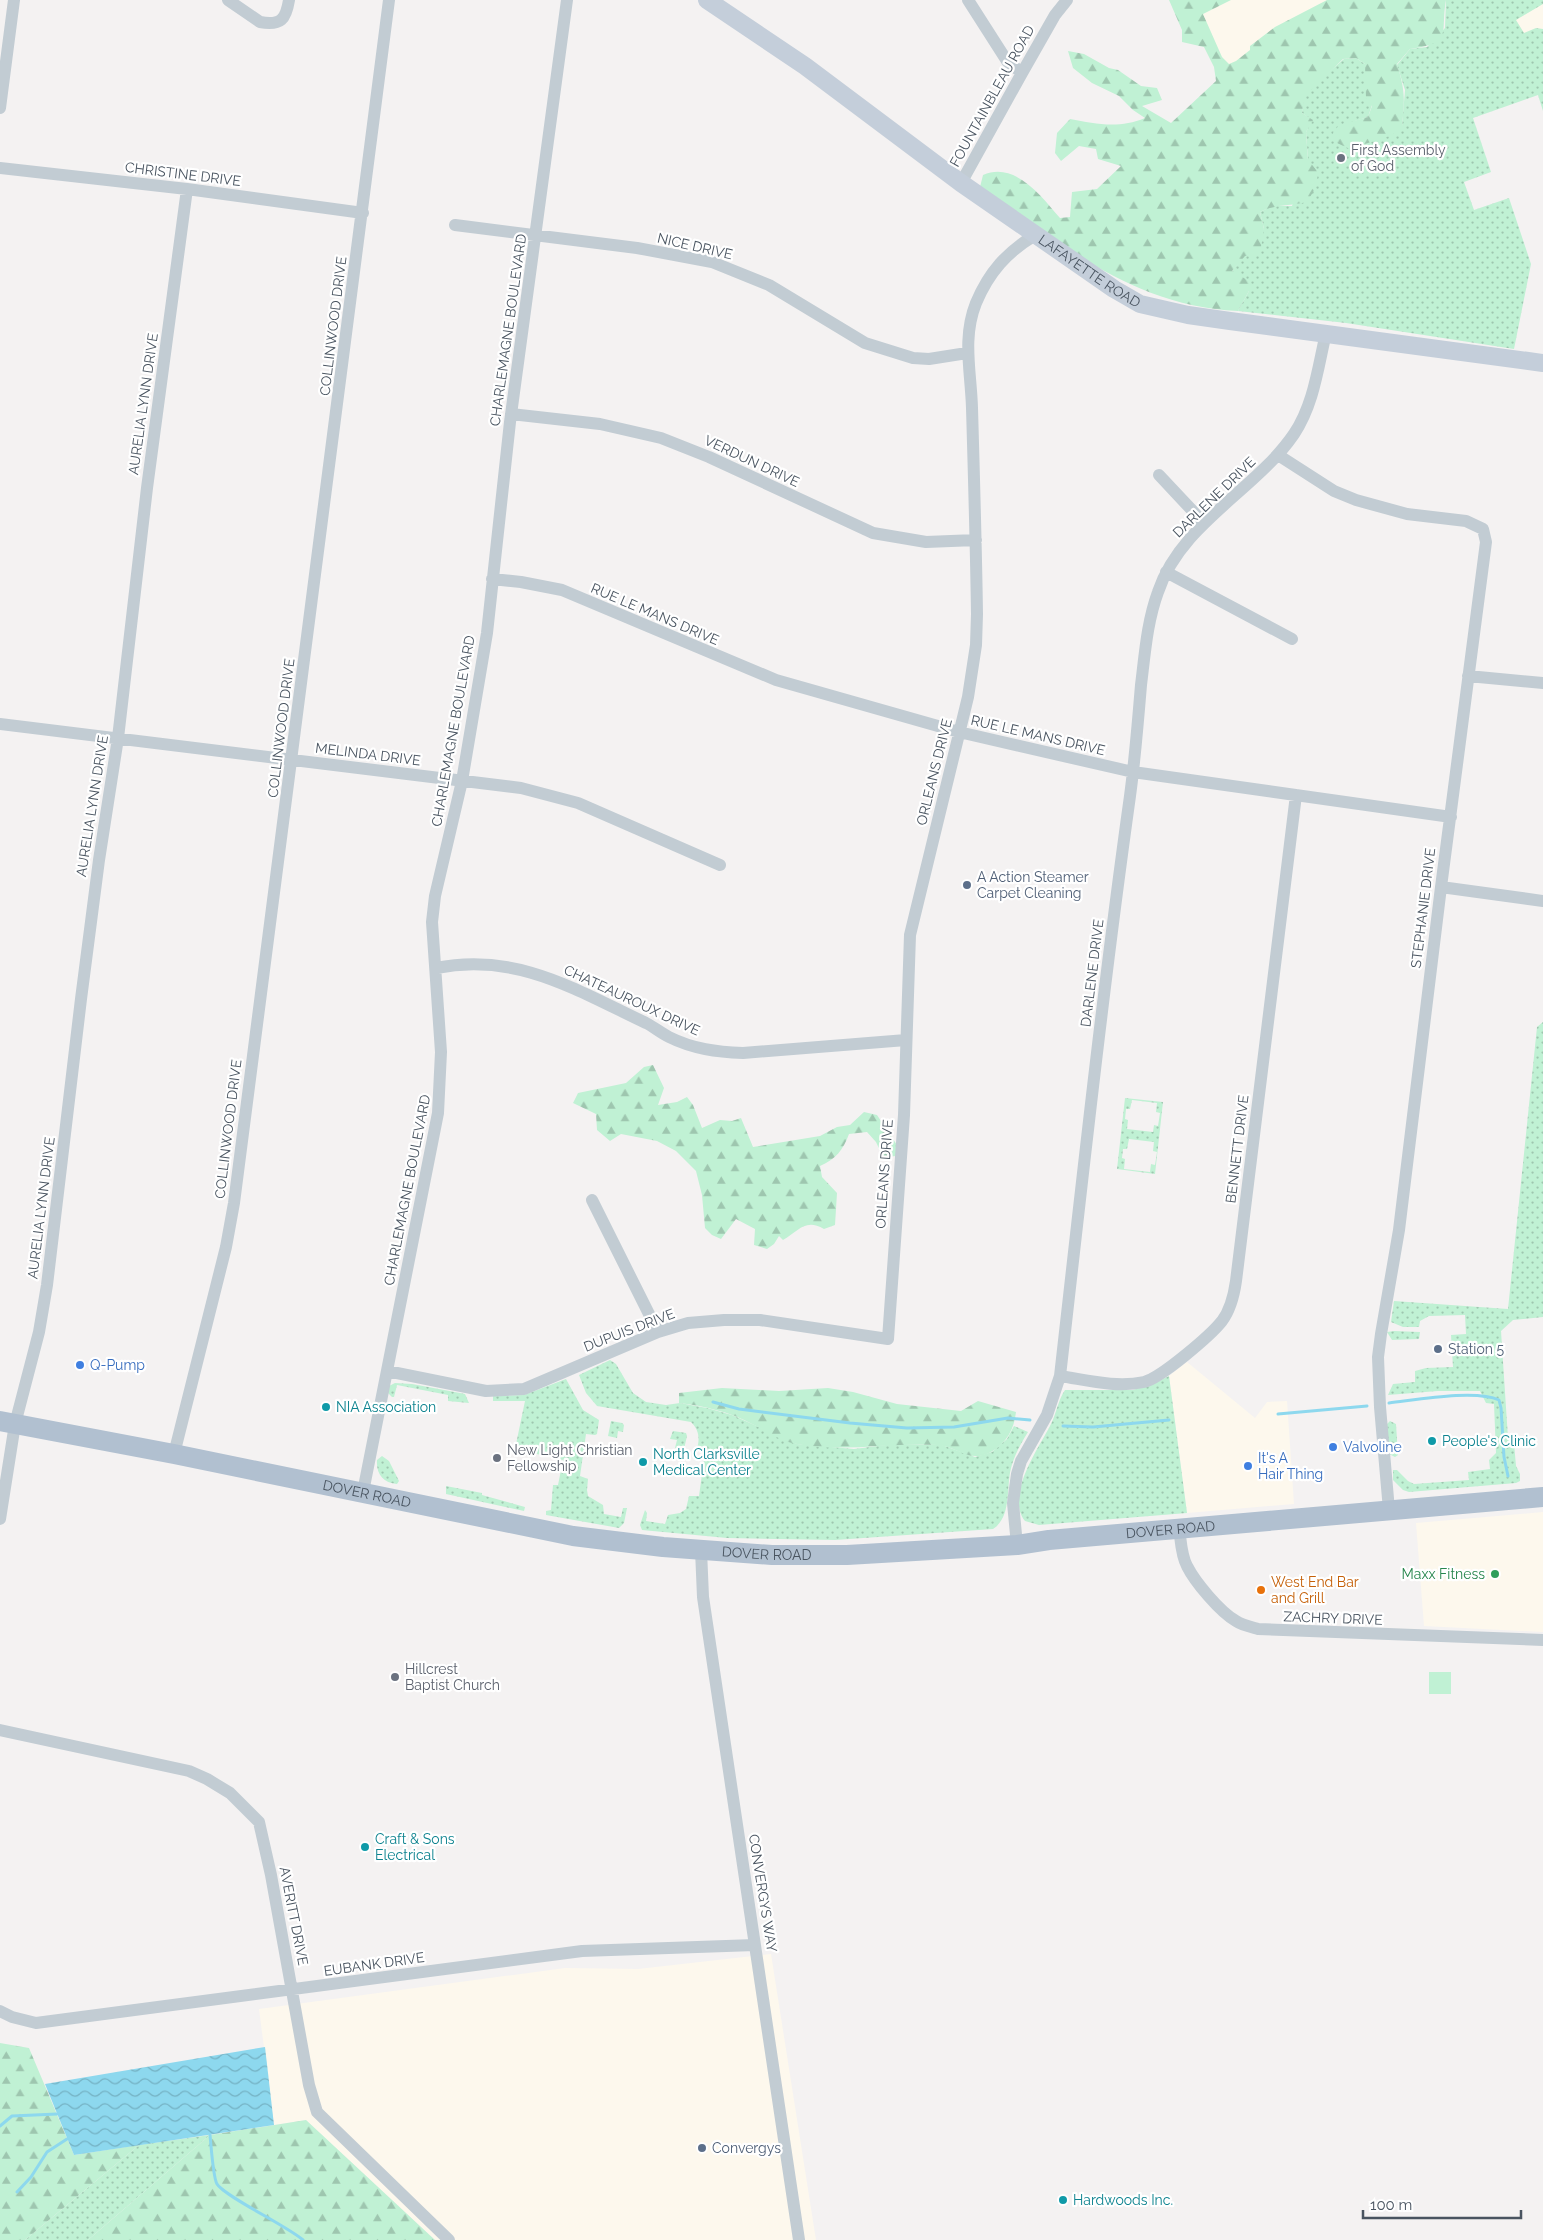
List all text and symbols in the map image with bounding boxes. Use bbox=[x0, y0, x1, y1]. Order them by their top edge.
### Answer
street label: FOUNTAINBLEAU ROAD bbox=[946, 22, 1038, 170]
place label: First Assembly of God bbox=[1351, 142, 1446, 174]
marker: First Assembly of God bbox=[1335, 152, 1347, 164]
street label: CHRISTINE DRIVE bbox=[124, 159, 242, 189]
street label: NICE DRIVE bbox=[656, 230, 734, 262]
street label: LAFAYETTE ROAD bbox=[1036, 231, 1143, 311]
street label: CHARLEMAGNE BOULEVARD bbox=[487, 233, 529, 427]
street label: COLLINWOOD DRIVE bbox=[317, 255, 349, 397]
street label: AURELIA LYNN DRIVE bbox=[125, 332, 161, 476]
street label: VERDUN DRIVE bbox=[702, 432, 802, 490]
street label: DARLENE DRIVE bbox=[1169, 454, 1259, 540]
street label: RUE LE MANS DRIVE bbox=[589, 580, 721, 648]
street label: CHARLEMAGNE BOULEVARD bbox=[428, 634, 478, 828]
street label: COLLINWOOD DRIVE bbox=[265, 657, 297, 799]
street label: RUE LE MANS DRIVE bbox=[969, 712, 1107, 758]
street label: ORLEANS DRIVE bbox=[913, 717, 955, 827]
street label: AURELIA LYNN DRIVE bbox=[73, 734, 111, 878]
street label: MELINDA DRIVE bbox=[314, 740, 422, 768]
street label: STEPHANIE DRIVE bbox=[1408, 847, 1438, 969]
place label: A Action Steamer Carpet Cleaning bbox=[977, 869, 1089, 901]
marker: A Action Steamer Carpet Cleaning bbox=[961, 879, 973, 891]
street label: DARLENE DRIVE bbox=[1077, 918, 1107, 1028]
street label: CHATEAUROUX DRIVE bbox=[561, 961, 703, 1039]
street label: COLLINWOOD DRIVE bbox=[212, 1058, 244, 1200]
street label: CHARLEMAGNE BOULEVARD bbox=[381, 1093, 433, 1287]
street label: BENNETT DRIVE bbox=[1222, 1094, 1252, 1204]
street label: ORLEANS DRIVE bbox=[872, 1119, 896, 1229]
street label: AURELIA LYNN DRIVE bbox=[24, 1136, 58, 1280]
street label: DUPUIS DRIVE bbox=[581, 1305, 677, 1355]
place label: Station 5 bbox=[1448, 1341, 1504, 1357]
marker: Station 5 bbox=[1432, 1343, 1444, 1355]
place label: Q-Pump bbox=[90, 1357, 145, 1373]
marker: Q-Pump bbox=[74, 1359, 86, 1371]
place label: NIA Association bbox=[336, 1399, 436, 1415]
marker: NIA Association bbox=[320, 1401, 332, 1413]
place label: People's Clinic bbox=[1442, 1433, 1536, 1449]
marker: People's Clinic bbox=[1426, 1435, 1438, 1447]
place label: Valvoline bbox=[1343, 1439, 1402, 1455]
marker: Valvoline bbox=[1327, 1441, 1339, 1453]
place label: New Light Christian Fellowship bbox=[507, 1442, 633, 1474]
place label: North Clarksville Medical Center bbox=[653, 1446, 760, 1478]
place label: It's A Hair Thing bbox=[1258, 1450, 1323, 1482]
marker: New Light Christian Fellowship bbox=[491, 1452, 503, 1464]
marker: North Clarksville Medical Center bbox=[637, 1456, 649, 1468]
marker: It's A Hair Thing bbox=[1242, 1460, 1254, 1472]
street label: DOVER ROAD bbox=[321, 1477, 412, 1511]
street label: DOVER ROAD bbox=[1125, 1518, 1216, 1541]
street label: DOVER ROAD bbox=[721, 1543, 811, 1563]
place label: Maxx Fitness bbox=[1402, 1566, 1485, 1582]
marker: Maxx Fitness bbox=[1489, 1568, 1501, 1580]
place label: West End Bar and Grill bbox=[1271, 1574, 1359, 1606]
marker: West End Bar and Grill bbox=[1255, 1584, 1267, 1596]
street label: ZACHRY DRIVE bbox=[1283, 1608, 1383, 1628]
place label: Hillcrest Baptist Church bbox=[405, 1661, 500, 1693]
marker: Hillcrest Baptist Church bbox=[389, 1671, 401, 1683]
place label: Craft & Sons Electrical bbox=[375, 1831, 455, 1863]
street label: CONVERGYS WAY bbox=[746, 1833, 780, 1953]
marker: Craft & Sons Electrical bbox=[359, 1841, 371, 1853]
street label: AVERITT DRIVE bbox=[277, 1865, 311, 1967]
street label: EUBANK DRIVE bbox=[323, 1949, 425, 1979]
place label: Convergys bbox=[712, 2140, 781, 2156]
marker: Convergys bbox=[696, 2142, 708, 2154]
scale bar bbox=[1363, 2188, 1520, 2220]
place label: Hardwoods Inc. bbox=[1073, 2192, 1173, 2208]
marker: Hardwoods Inc. bbox=[1057, 2194, 1069, 2206]
text: 100 m bbox=[1370, 2196, 1412, 2214]

